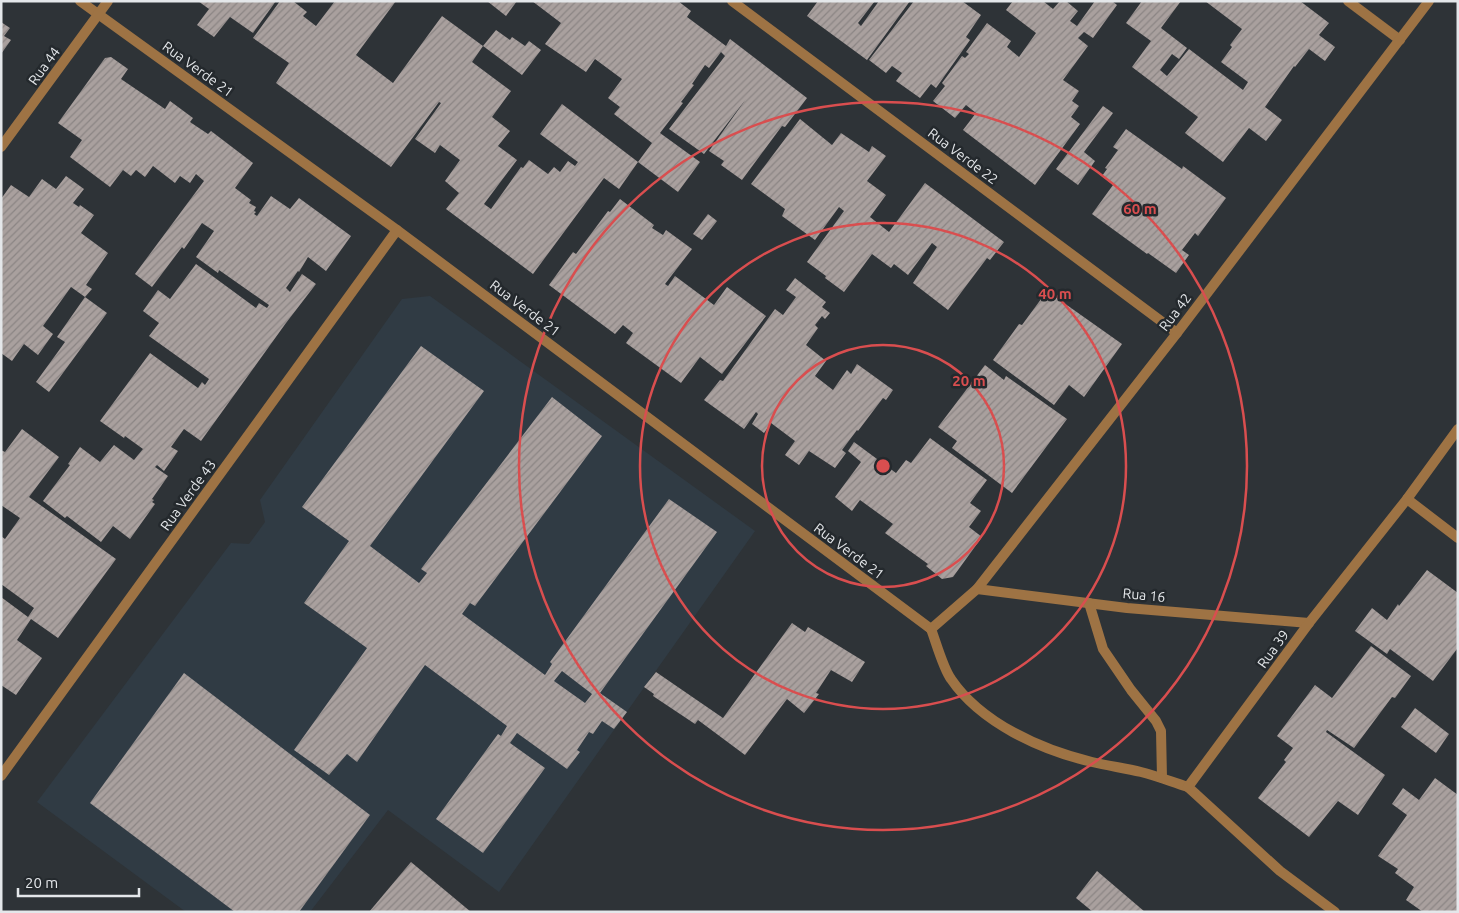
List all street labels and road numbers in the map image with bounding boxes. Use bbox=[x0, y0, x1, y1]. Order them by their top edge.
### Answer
street label: Rua Verde 21 bbox=[160, 38, 236, 100]
street label: Rua 44 bbox=[25, 44, 63, 88]
street label: Rua Verde 22 bbox=[925, 124, 1001, 188]
street label: Rua Verde 21 bbox=[487, 276, 563, 340]
street label: Rua 42 bbox=[1156, 290, 1194, 334]
street label: Rua Verde 43 bbox=[157, 457, 219, 533]
street label: Rua Verde 21 bbox=[811, 519, 887, 583]
street label: Rua 16 bbox=[1122, 585, 1166, 605]
street label: Rua 39 bbox=[1254, 627, 1292, 671]

